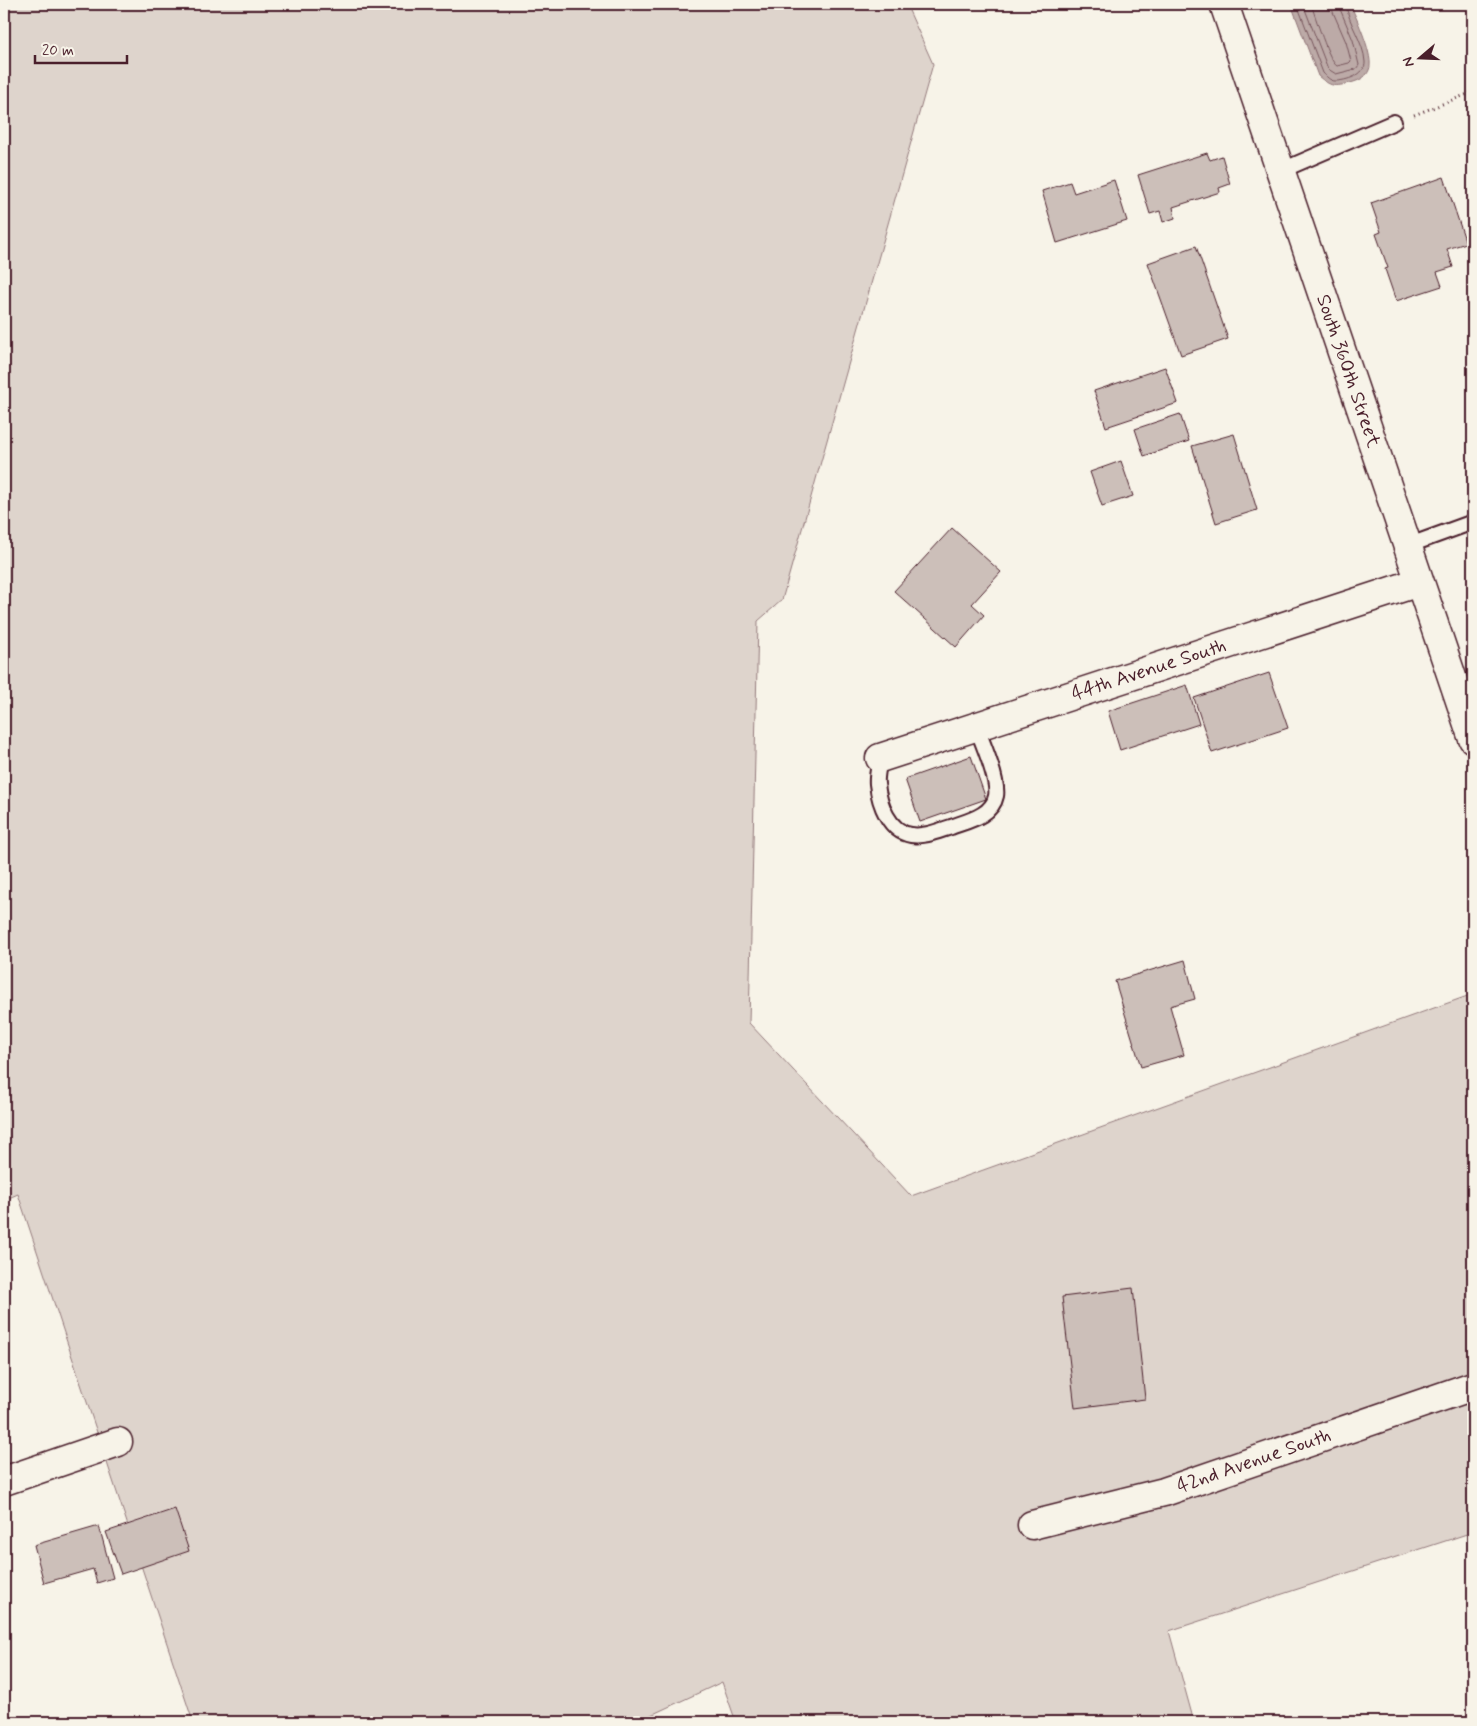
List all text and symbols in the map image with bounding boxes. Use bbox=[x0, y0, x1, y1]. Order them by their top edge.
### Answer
scale bar bbox=[35, 32, 128, 64]
north arrow bbox=[1394, 32, 1444, 82]
text: 20 m bbox=[42, 41, 74, 61]
text: N bbox=[1399, 55, 1419, 69]
street label: South 360th Street bbox=[1309, 291, 1387, 451]
street label: 44th Avenue South bbox=[1068, 632, 1230, 708]
street label: 42nd Avenue South bbox=[1173, 1422, 1335, 1500]

